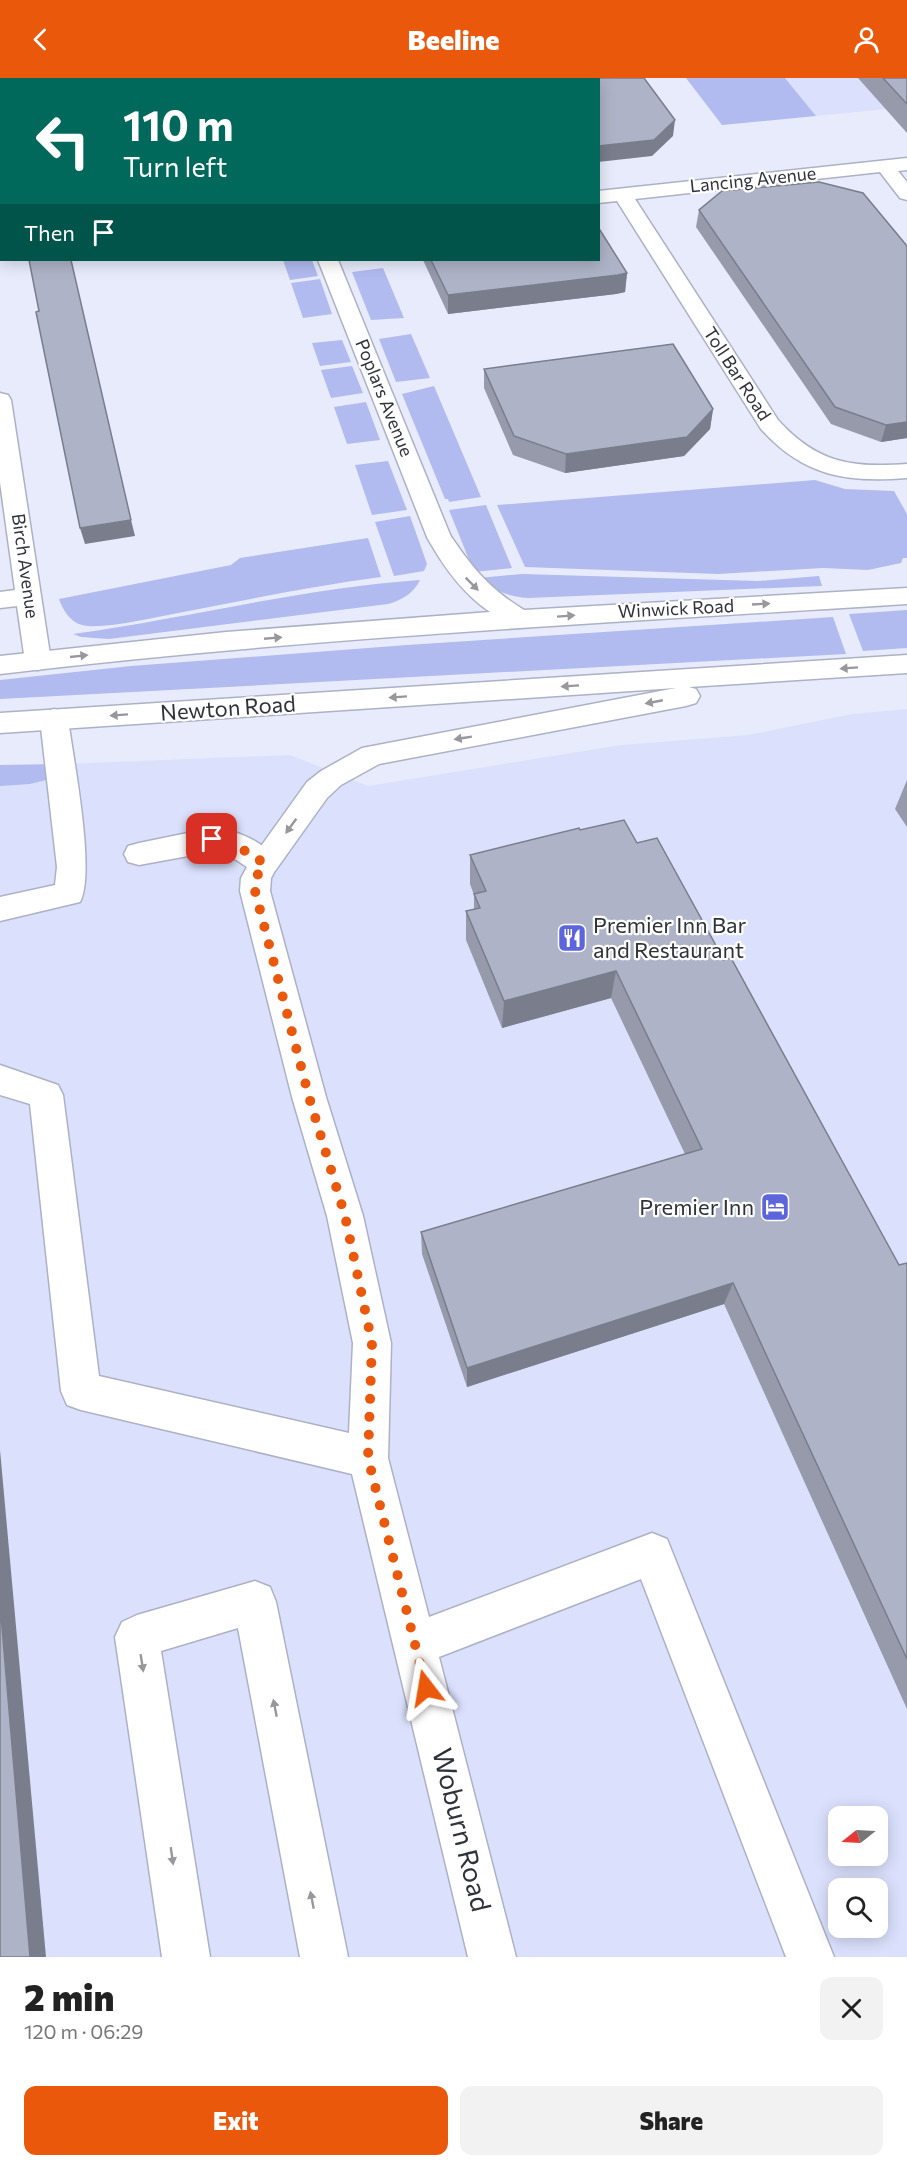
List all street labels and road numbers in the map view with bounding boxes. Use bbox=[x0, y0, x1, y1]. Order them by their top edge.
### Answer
street label: Lancing Avenue bbox=[689, 161, 817, 197]
street label: Toll Bar Road bbox=[699, 323, 776, 424]
street label: Poplars Avenue bbox=[351, 336, 419, 460]
street label: Birch Avenue bbox=[8, 512, 44, 620]
street label: Winwick Road bbox=[617, 594, 735, 622]
street label: Newton Road bbox=[159, 689, 297, 726]
street label: Woburn Road bbox=[426, 1744, 499, 1915]

